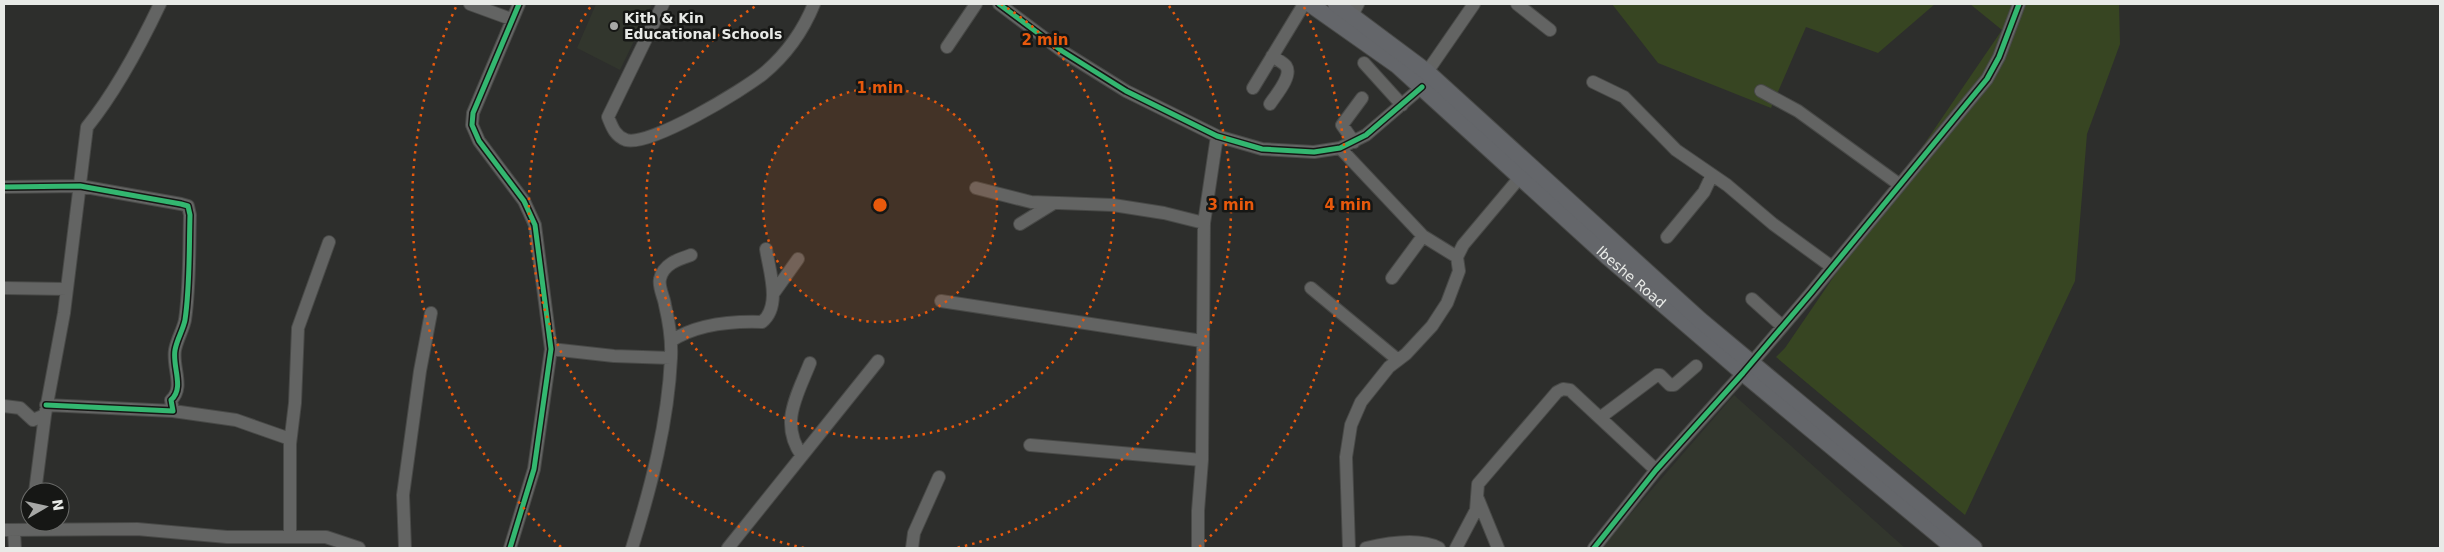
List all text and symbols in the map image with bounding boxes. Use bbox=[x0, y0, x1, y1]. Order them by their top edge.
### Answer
place label: Kith & Kin Educational Schools bbox=[624, 10, 782, 42]
marker: Kith & Kin Educational Schools bbox=[608, 20, 620, 32]
text: 2 min bbox=[1021, 31, 1069, 49]
text: 1 min bbox=[856, 79, 904, 97]
centre of rings bbox=[871, 196, 889, 214]
text: 3 min bbox=[1207, 196, 1255, 214]
text: 4 min bbox=[1324, 196, 1372, 214]
street label: Ibeshe Road bbox=[1593, 243, 1669, 311]
north arrow bbox=[20, 482, 70, 532]
text: N bbox=[49, 498, 67, 512]

